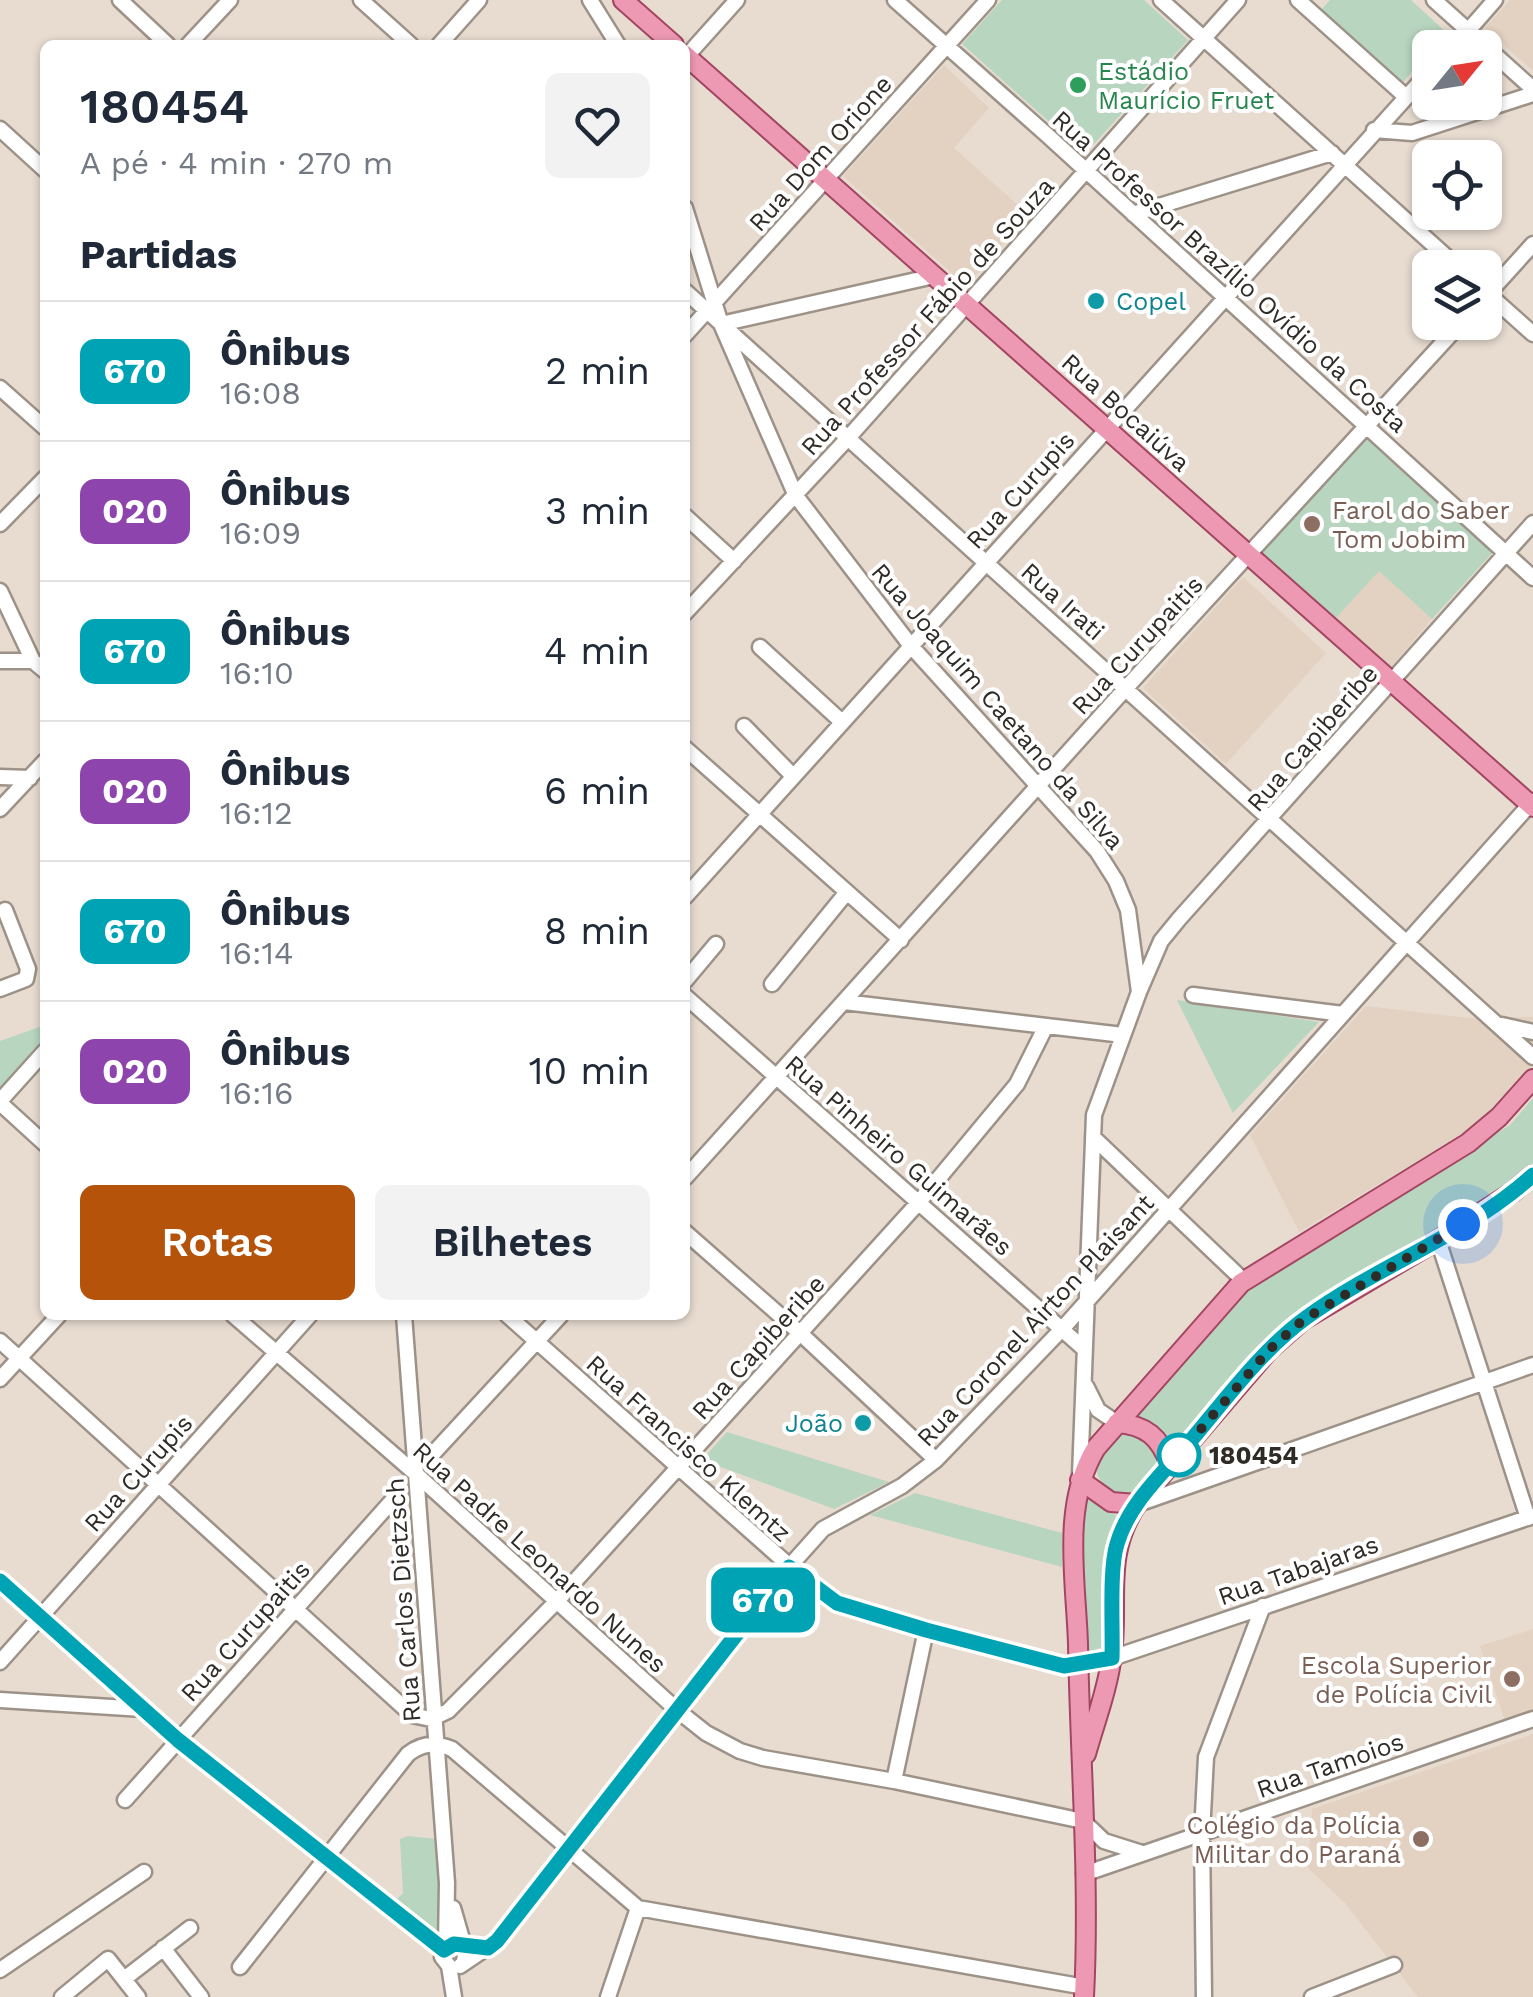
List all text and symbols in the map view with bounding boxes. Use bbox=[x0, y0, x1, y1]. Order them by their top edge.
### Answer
north arrow bbox=[1412, 30, 1502, 120]
map controls bbox=[1412, 30, 1502, 340]
place label: Estádio Maurício Fruet bbox=[1098, 57, 1275, 115]
street label: Rua Dom Orione bbox=[743, 69, 898, 237]
button: heart bbox=[545, 73, 650, 178]
marker: Estádio Maurício Fruet bbox=[1067, 74, 1089, 96]
text: 180454 bbox=[80, 78, 249, 135]
street label: Rua Professor Brazílio Ovídio da Costa bbox=[1046, 104, 1413, 438]
button: locate bbox=[1412, 140, 1502, 230]
text: A pé · 4 min · 270 m bbox=[80, 144, 393, 182]
street label: Rua Professor Fábio de Souza bbox=[795, 172, 1060, 461]
text: Partidas bbox=[80, 233, 237, 277]
button: layers bbox=[1412, 250, 1502, 340]
place label: Copel bbox=[1116, 287, 1186, 316]
marker: Copel bbox=[1085, 290, 1107, 312]
text: Ônibus bbox=[220, 330, 350, 374]
street label: Rua Bocaiúva bbox=[1056, 347, 1196, 477]
text: 2 min bbox=[545, 349, 650, 393]
text: 670 bbox=[103, 350, 167, 392]
text: 16:08 bbox=[220, 374, 301, 412]
street label: Rua Curupis bbox=[960, 426, 1081, 555]
text: Ônibus bbox=[220, 470, 350, 514]
text: 3 min bbox=[545, 489, 650, 533]
text: 020 bbox=[102, 490, 168, 532]
place label: Farol do Saber Tom Jobim bbox=[1332, 496, 1510, 554]
marker: Farol do Saber Tom Jobim bbox=[1301, 513, 1323, 535]
text: 16:09 bbox=[220, 514, 301, 552]
street label: Rua Joaquim Caetano da Silva bbox=[865, 557, 1130, 855]
street label: Rua Irati bbox=[1015, 557, 1110, 646]
street label: Rua Curupaitis bbox=[1066, 570, 1209, 721]
text: Ônibus bbox=[220, 610, 350, 654]
text: 4 min bbox=[544, 629, 650, 673]
text: 670 bbox=[103, 630, 167, 672]
text: 16:10 bbox=[220, 654, 294, 692]
street label: Rua Capiberibe bbox=[1241, 659, 1384, 817]
text: Ônibus bbox=[220, 750, 350, 794]
text: 6 min bbox=[544, 769, 650, 813]
text: 020 bbox=[102, 770, 168, 812]
text: 16:12 bbox=[220, 794, 293, 832]
text: Ônibus bbox=[220, 890, 350, 934]
text: 8 min bbox=[544, 909, 650, 953]
text: 670 bbox=[103, 910, 167, 952]
text: 16:14 bbox=[220, 934, 293, 972]
text: Ônibus bbox=[220, 1030, 350, 1074]
text: 10 min bbox=[529, 1049, 650, 1093]
street label: Rua Pinheiro Guimarães bbox=[779, 1049, 1018, 1262]
text: 020 bbox=[102, 1050, 168, 1092]
text: 16:16 bbox=[220, 1074, 293, 1112]
button: Rotas bbox=[80, 1185, 355, 1300]
button: Bilhetes bbox=[375, 1185, 650, 1300]
street label: Rua Coronel Airton Plaisant bbox=[911, 1188, 1160, 1452]
your location bbox=[1438, 1199, 1488, 1249]
street label: Rua Capiberibe bbox=[686, 1269, 831, 1426]
street label: Rua Francisco Klemtz bbox=[581, 1349, 797, 1548]
street label: Rua Curupis bbox=[78, 1409, 199, 1538]
place label: João bbox=[785, 1409, 843, 1438]
marker: João bbox=[852, 1412, 874, 1434]
marker: 180454 bbox=[1158, 1434, 1200, 1476]
street label: Rua Padre Leonardo Nunes bbox=[407, 1436, 672, 1679]
place label: 180454 bbox=[1209, 1441, 1298, 1470]
street label: Rua Carlos Dietzsch bbox=[380, 1477, 427, 1723]
street label: Rua Tabajaras bbox=[1214, 1529, 1382, 1611]
street label: Rua Curupaitis bbox=[175, 1555, 316, 1707]
line badge: 670 bbox=[706, 1568, 820, 1632]
text: 670 bbox=[731, 1579, 795, 1621]
place label: Escola Superior de Polícia Civil bbox=[1301, 1651, 1492, 1709]
marker: Escola Superior de Polícia Civil bbox=[1501, 1668, 1523, 1690]
street label: Rua Tamoios bbox=[1253, 1727, 1407, 1804]
place label: Colégio da Polícia Militar do Paraná bbox=[1186, 1811, 1401, 1869]
marker: Colégio da Polícia Militar do Paraná bbox=[1410, 1828, 1432, 1850]

